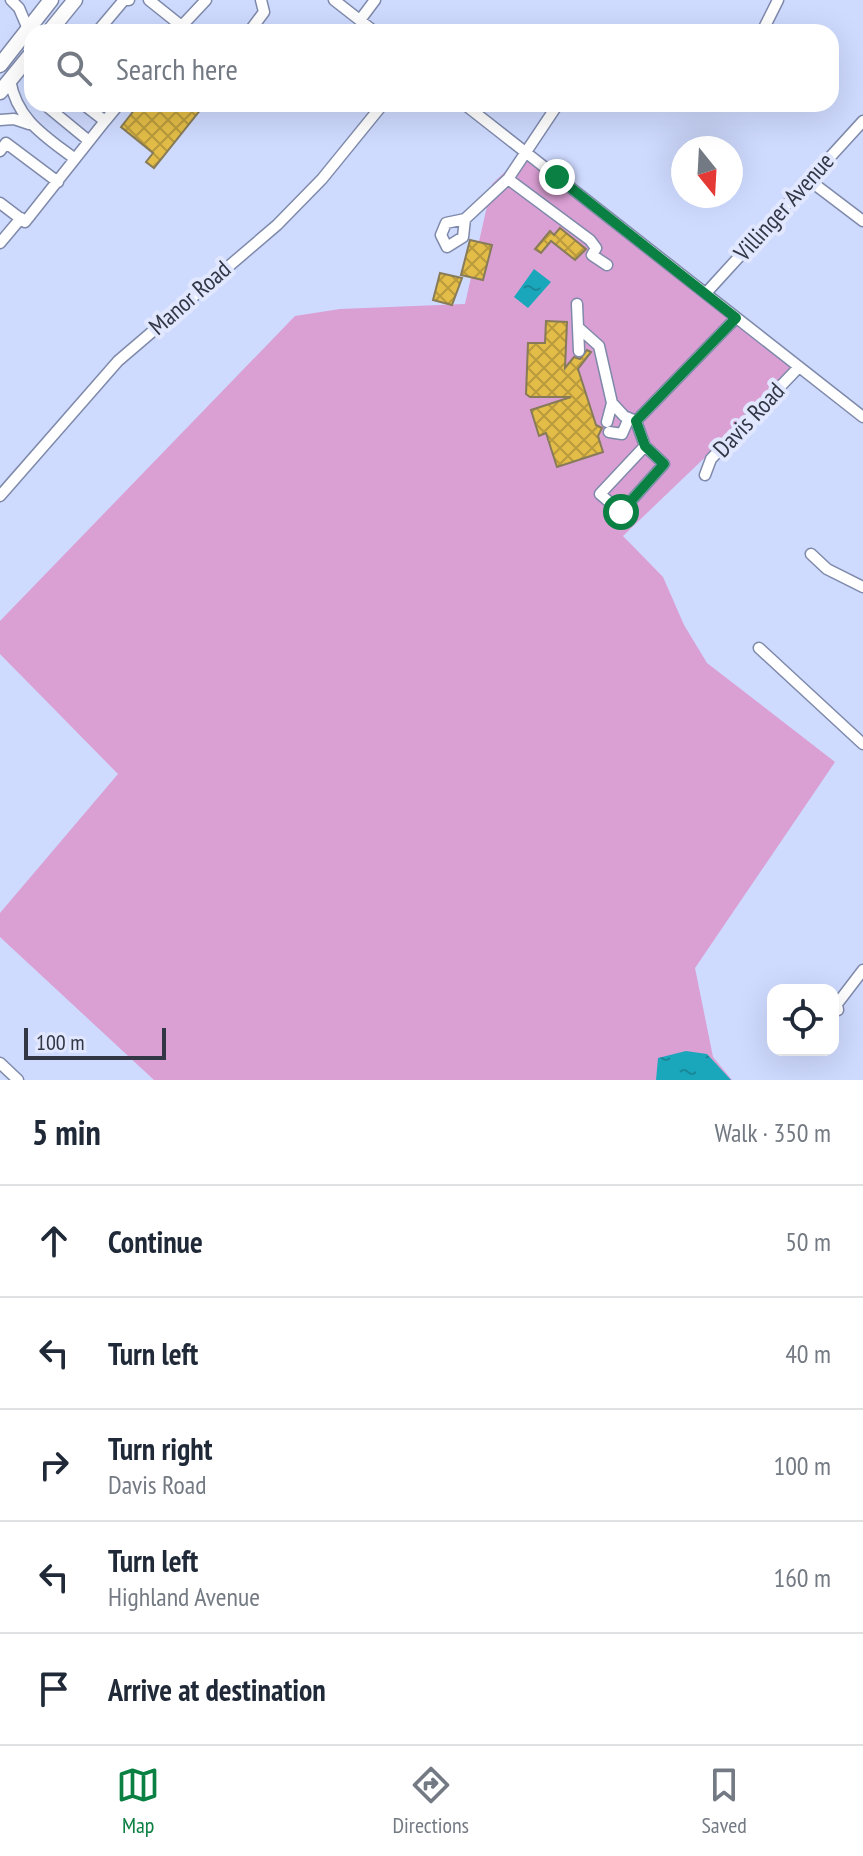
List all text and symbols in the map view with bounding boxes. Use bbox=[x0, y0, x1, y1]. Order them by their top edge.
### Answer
search box bbox=[24, 24, 839, 112]
icon: search bbox=[52, 46, 96, 90]
text: Search here bbox=[116, 49, 238, 88]
north arrow bbox=[671, 136, 743, 208]
street label: Villinger Avenue bbox=[726, 146, 840, 268]
route end bbox=[539, 159, 575, 195]
street label: Manor Road bbox=[142, 254, 237, 342]
street label: Davis Road bbox=[706, 376, 791, 463]
route start bbox=[603, 494, 639, 530]
map controls bbox=[767, 984, 839, 1056]
button: locate bbox=[767, 984, 839, 1056]
scale bar bbox=[24, 1024, 166, 1060]
text: 100 m bbox=[36, 1028, 85, 1056]
text: 5 min bbox=[32, 1110, 101, 1154]
text: Walk · 350 m bbox=[714, 1116, 831, 1149]
icon: ahead bbox=[32, 1219, 76, 1263]
text: Continue bbox=[108, 1222, 203, 1261]
text: 50 m bbox=[785, 1225, 831, 1258]
icon: left bbox=[32, 1331, 76, 1375]
text: Turn left bbox=[108, 1334, 198, 1373]
text: 40 m bbox=[785, 1337, 831, 1370]
text: Turn right bbox=[108, 1429, 212, 1468]
icon: right bbox=[32, 1443, 76, 1487]
text: 100 m bbox=[773, 1449, 831, 1482]
text: Davis Road bbox=[108, 1468, 206, 1501]
text: Turn left bbox=[108, 1541, 198, 1580]
icon: left bbox=[32, 1555, 76, 1599]
text: 160 m bbox=[773, 1561, 831, 1594]
text: Highland Avenue bbox=[108, 1580, 260, 1613]
icon: arrive bbox=[32, 1667, 76, 1711]
text: Arrive at destination bbox=[108, 1670, 326, 1709]
tab: Map bbox=[116, 1763, 160, 1839]
tab: Directions bbox=[393, 1763, 469, 1839]
tab: Saved bbox=[701, 1763, 747, 1839]

